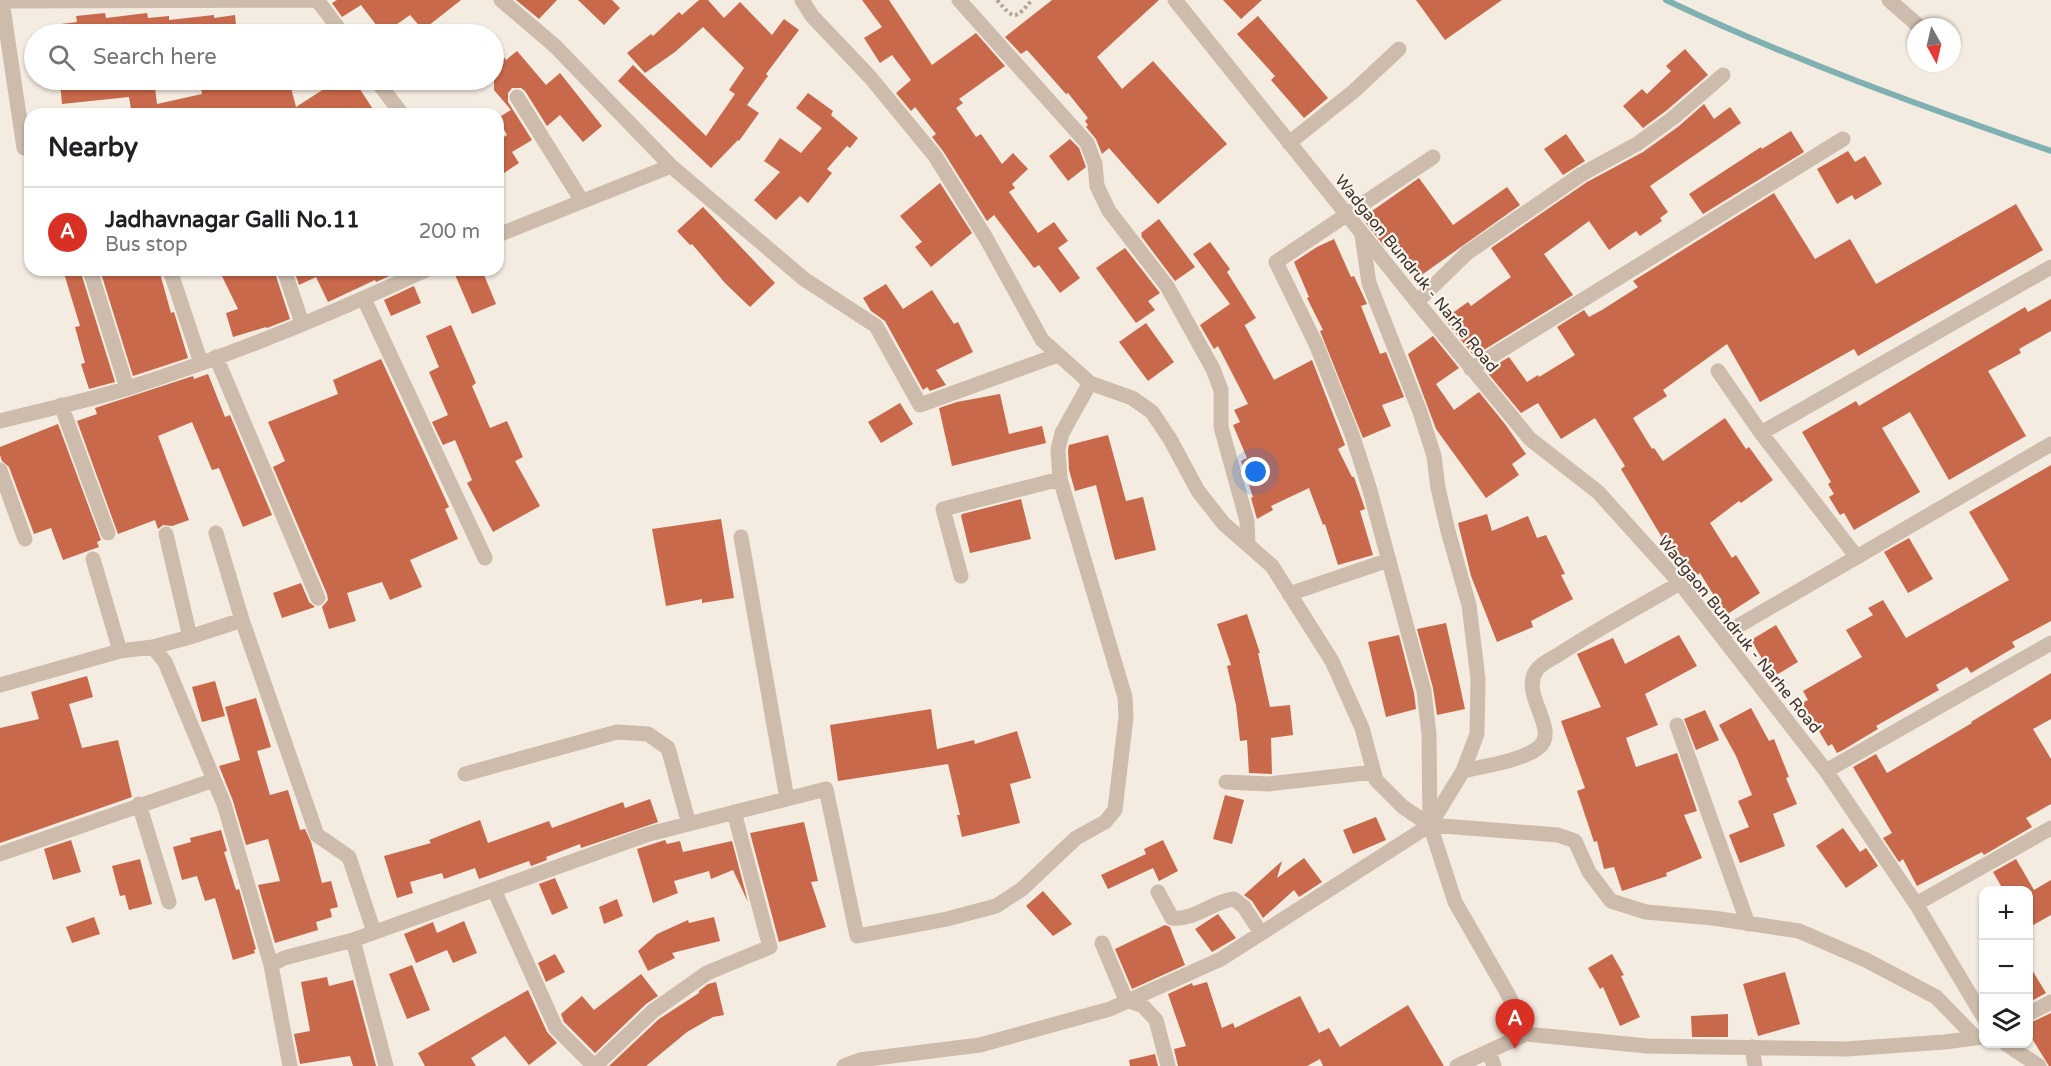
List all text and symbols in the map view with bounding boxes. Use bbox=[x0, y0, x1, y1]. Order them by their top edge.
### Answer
north arrow bbox=[1907, 18, 1961, 72]
search box bbox=[24, 24, 504, 90]
icon: search bbox=[45, 41, 78, 74]
text: Search here bbox=[93, 44, 217, 70]
text: Nearby bbox=[48, 132, 138, 163]
street label: Wadgaon Bundruk - Narhe Road bbox=[1330, 171, 1502, 376]
text: Jadhavnagar Galli No.11 bbox=[105, 207, 360, 233]
text: A bbox=[60, 220, 75, 244]
text: 200 m bbox=[419, 220, 480, 244]
text: Bus stop bbox=[105, 233, 188, 257]
your location bbox=[1241, 457, 1270, 486]
street label: Wadgaon Bundruk - Narhe Road bbox=[1653, 532, 1825, 737]
map controls bbox=[1979, 886, 2033, 1048]
button: + bbox=[1979, 886, 2033, 940]
button: − bbox=[1979, 940, 2033, 994]
button: layers bbox=[1979, 994, 2033, 1048]
pin: A bbox=[1496, 1000, 1534, 1049]

